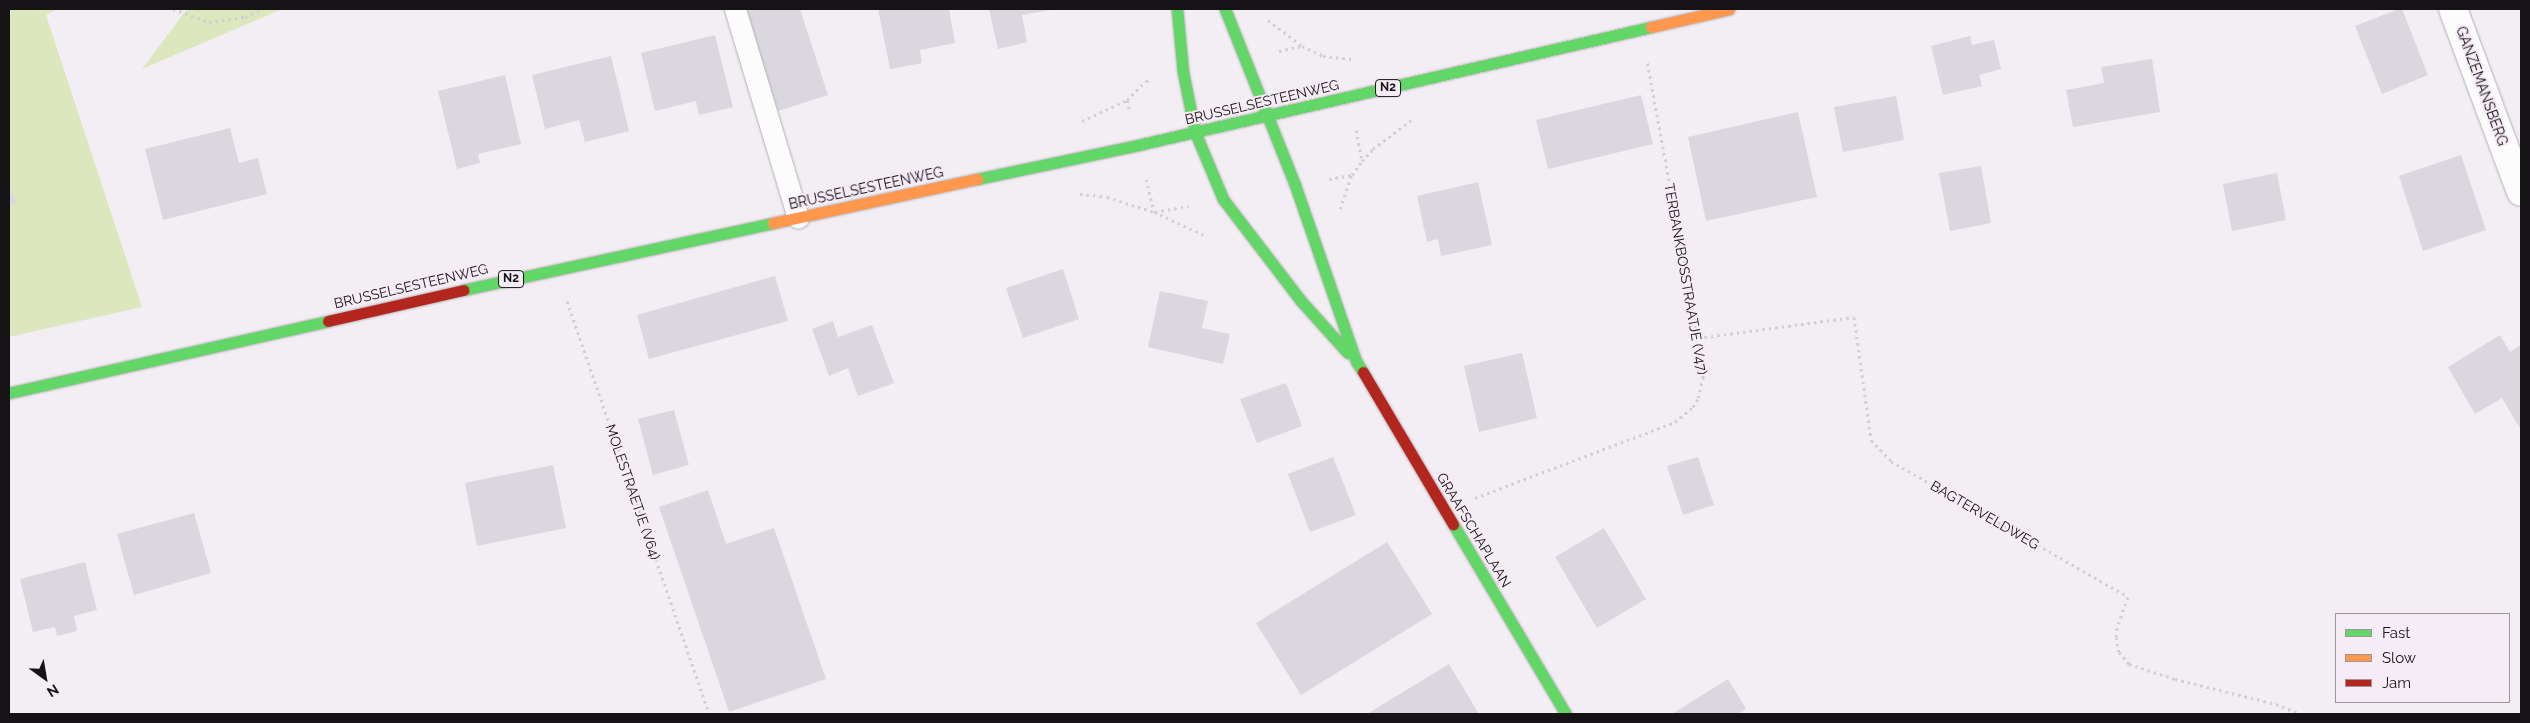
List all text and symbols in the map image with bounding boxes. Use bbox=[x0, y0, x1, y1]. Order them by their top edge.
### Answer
street label: GANZEMANSBERG bbox=[2453, 24, 2511, 148]
street label: BRUSSELSESTEENWEG bbox=[1183, 76, 1341, 128]
road number: N2 bbox=[1374, 78, 1402, 98]
street label: BRUSSELSESTEENWEG bbox=[787, 163, 945, 213]
street label: TERBANKBOSSTRAATJE (V47) bbox=[1661, 182, 1711, 376]
street label: BRUSSELSESTEENWEG bbox=[332, 260, 490, 312]
road number: N2 bbox=[497, 270, 525, 288]
street label: MOLESTRAETJE (V64) bbox=[602, 422, 664, 562]
street label: GRAAFSCHAPLAAN bbox=[1433, 470, 1515, 590]
street label: BAGTERVELDWEG bbox=[1928, 477, 2042, 553]
legend bbox=[2335, 613, 2510, 703]
text: Fast bbox=[2382, 624, 2410, 642]
text: Slow bbox=[2382, 649, 2416, 667]
north arrow bbox=[20, 653, 70, 703]
text: Jam bbox=[2382, 674, 2411, 692]
text: N bbox=[44, 681, 62, 700]

